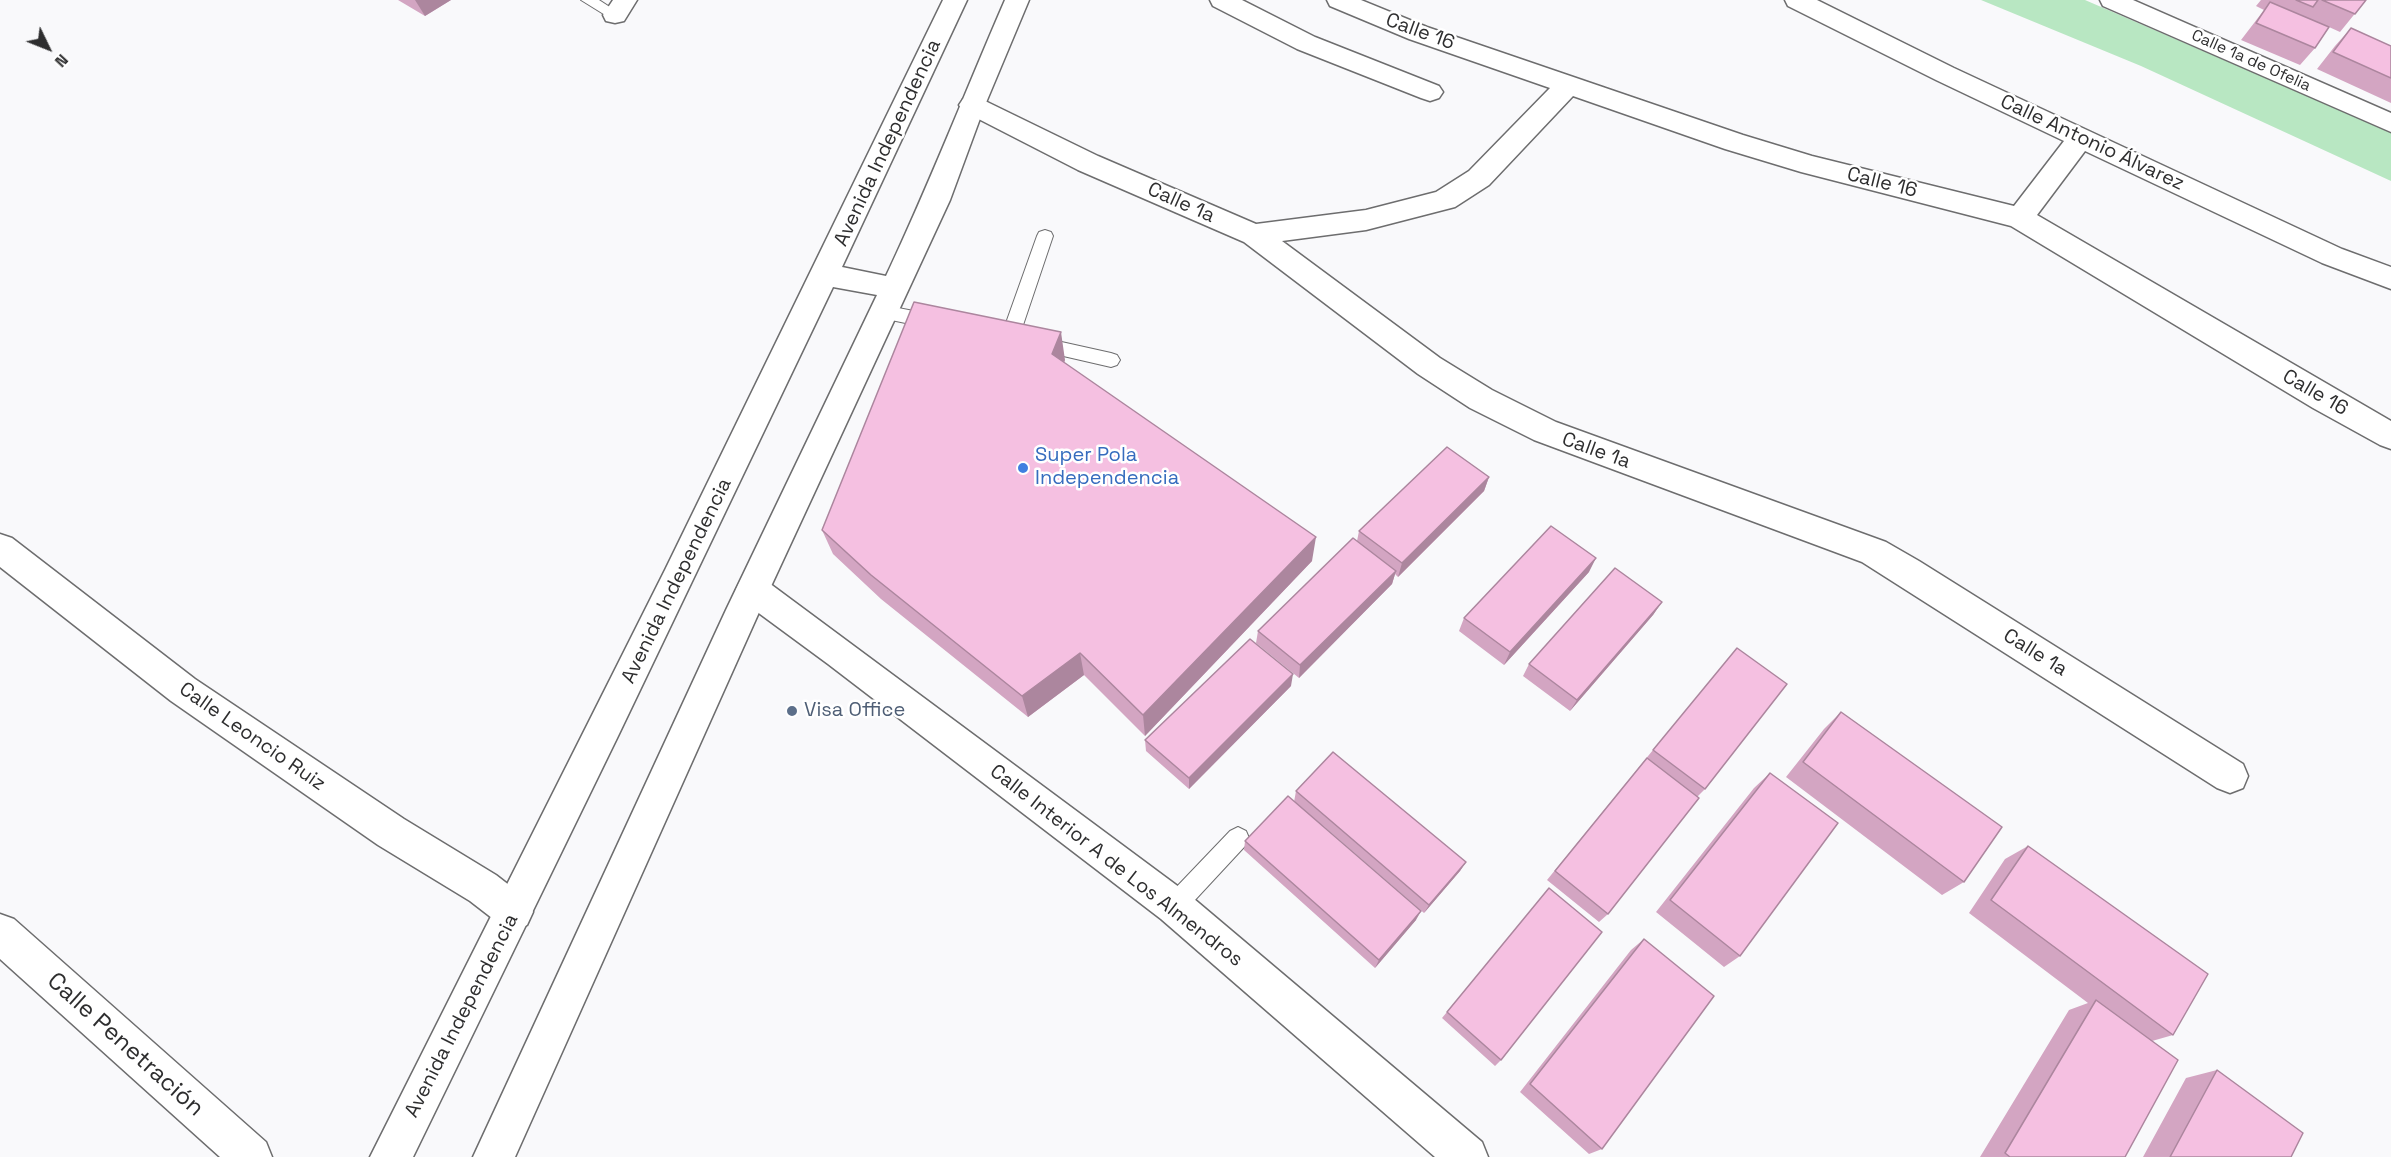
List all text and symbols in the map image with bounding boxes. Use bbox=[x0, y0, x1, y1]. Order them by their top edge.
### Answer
street label: Calle 16 bbox=[1382, 8, 1458, 56]
north arrow bbox=[18, 18, 78, 78]
street label: Calle 1a de Ofelia bbox=[2188, 26, 2314, 96]
street label: Avenida Independencia bbox=[830, 36, 946, 250]
text: N bbox=[50, 50, 73, 72]
street label: Calle Antonio Álvarez bbox=[1996, 90, 2188, 196]
street label: Calle 16 bbox=[1844, 163, 1920, 203]
street label: Calle 1a bbox=[1144, 178, 1218, 228]
street label: Calle 16 bbox=[2278, 365, 2352, 421]
street label: Calle 1a bbox=[1559, 428, 1633, 474]
place label: Super Pola Independencia bbox=[1035, 444, 1179, 491]
marker: Super Pola Independencia bbox=[1016, 461, 1030, 475]
street label: Avenida Independencia bbox=[617, 474, 737, 688]
street label: Calle 1a bbox=[1999, 624, 2071, 682]
street label: Calle Leoncio Ruiz bbox=[174, 678, 330, 796]
place label: Visa Office bbox=[804, 699, 905, 723]
marker: Visa Office bbox=[785, 704, 799, 718]
street label: Calle Interior A de Los Almendros bbox=[985, 760, 1247, 972]
street label: Avenida Independencia bbox=[400, 910, 524, 1122]
street label: Calle Penetración bbox=[41, 967, 209, 1123]

